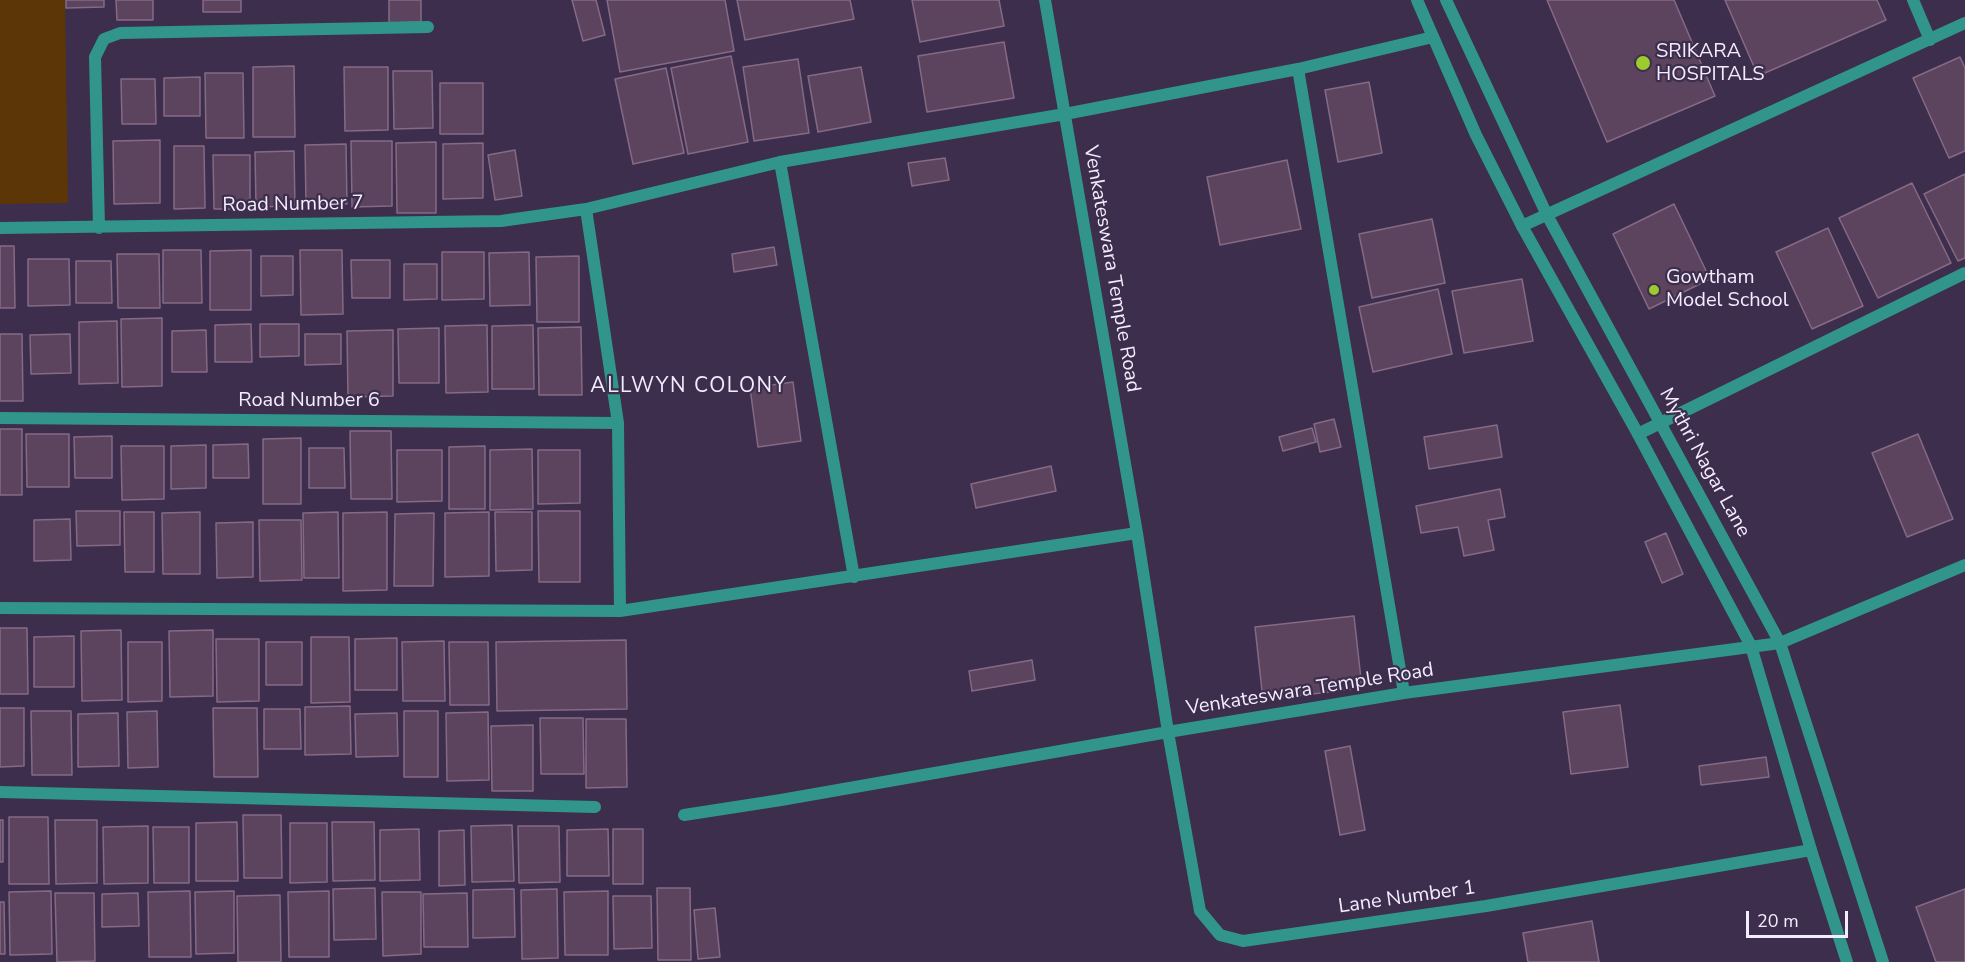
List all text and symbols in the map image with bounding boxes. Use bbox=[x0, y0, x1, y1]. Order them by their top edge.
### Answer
place label: SRIKARA HOSPITALS bbox=[1656, 40, 1765, 87]
marker: SRIKARA HOSPITALS bbox=[1634, 54, 1652, 72]
street label: Venkateswara Temple Road bbox=[1077, 144, 1145, 394]
street label: Road Number 7 bbox=[222, 192, 364, 218]
place label: Gowtham Model School bbox=[1666, 266, 1789, 313]
marker: Gowtham Model School bbox=[1647, 283, 1661, 297]
district label: ALLWYN COLONY bbox=[590, 374, 788, 400]
street label: Mythri Nagar Lane bbox=[1653, 384, 1755, 542]
street label: Road Number 6 bbox=[238, 389, 380, 413]
street label: Venkateswara Temple Road bbox=[1185, 659, 1435, 721]
street label: Lane Number 1 bbox=[1337, 876, 1477, 920]
scale bar bbox=[1749, 899, 1851, 937]
text: 20 m bbox=[1757, 909, 1799, 933]

